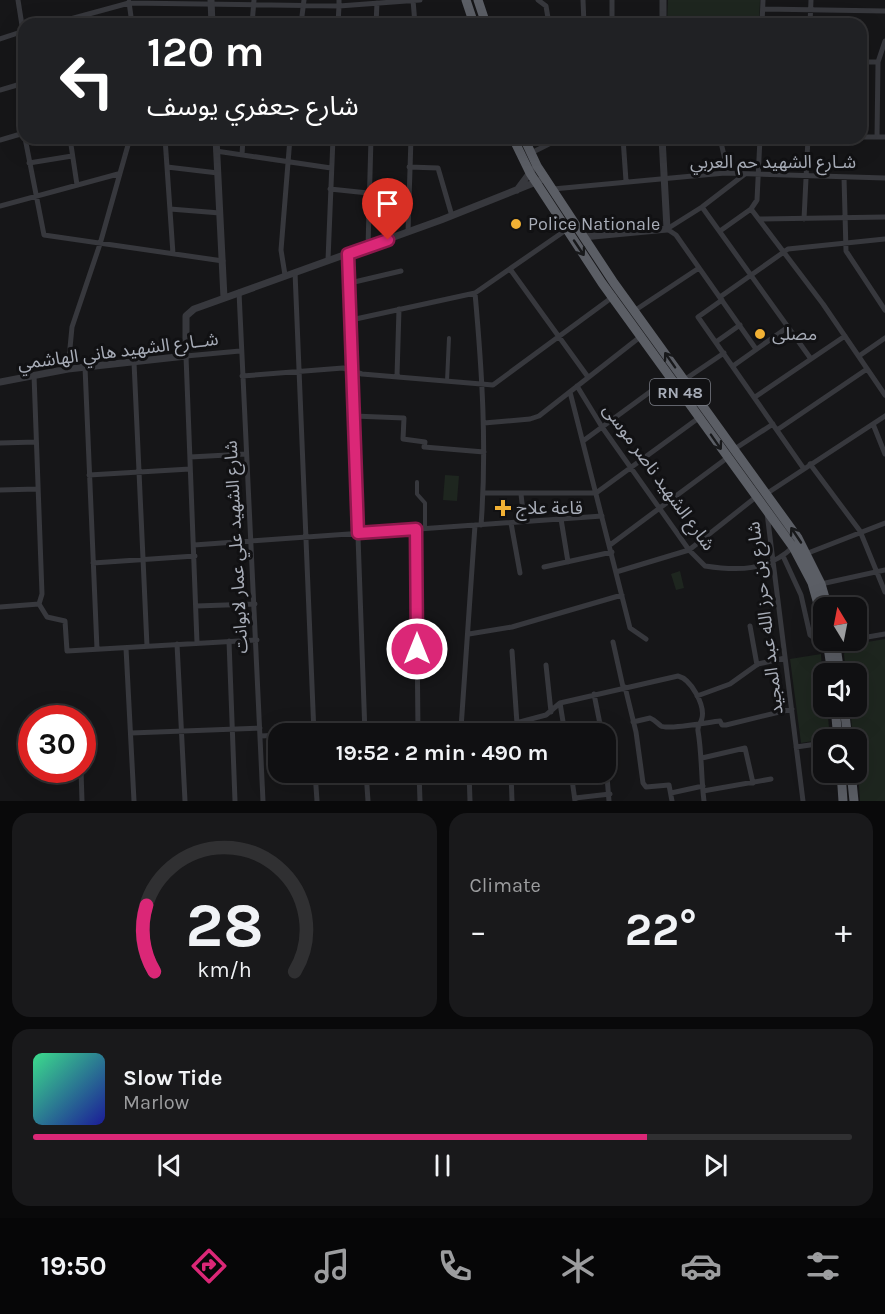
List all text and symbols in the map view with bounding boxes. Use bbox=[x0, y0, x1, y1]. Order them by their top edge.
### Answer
text: 120 m bbox=[147, 27, 264, 77]
icon: left bbox=[48, 42, 126, 120]
text: شارع جعفري يوسف bbox=[147, 90, 359, 122]
street label: شـارع الشهيد حم العربي bbox=[690, 151, 856, 176]
pin bbox=[362, 178, 413, 240]
icon: arrive bbox=[371, 187, 404, 220]
place label: Police Nationale bbox=[528, 213, 660, 235]
marker: Police Nationale bbox=[509, 217, 523, 231]
one-way arrow bbox=[573, 240, 585, 256]
place label: مصلى bbox=[772, 323, 817, 345]
marker: مصلى bbox=[753, 327, 767, 341]
street label: شــارع الشهيد هاني الهاشمي bbox=[16, 328, 220, 377]
one-way arrow bbox=[664, 353, 676, 369]
road number: RN 48 bbox=[650, 379, 710, 405]
street label: شارع الشهيد ناصر موسى bbox=[596, 399, 720, 557]
one-way arrow bbox=[710, 433, 722, 449]
street label: شارع الشهيد علي عمار لابوانت bbox=[219, 440, 256, 654]
place label: قاعة علاج bbox=[516, 497, 583, 521]
marker: قاعة علاج bbox=[494, 499, 512, 517]
street label: شارع بن حرز الله عبد المجيد bbox=[742, 520, 791, 716]
one-way arrow bbox=[790, 528, 802, 544]
north arrow bbox=[813, 597, 867, 651]
map controls bbox=[813, 597, 867, 783]
position arrow bbox=[385, 617, 449, 681]
button: sound bbox=[813, 663, 867, 717]
speed limit sign: 30 bbox=[18, 705, 96, 783]
button: search bbox=[813, 729, 867, 783]
text: 19:52 · 2 min · 490 m bbox=[336, 740, 548, 766]
text: Climate bbox=[470, 874, 541, 897]
text: 28 bbox=[185, 889, 263, 962]
text: 22° bbox=[625, 904, 697, 956]
text: − bbox=[470, 912, 487, 950]
text: + bbox=[835, 912, 852, 950]
text: km/h bbox=[197, 957, 251, 982]
text: Slow Tide bbox=[123, 1065, 223, 1091]
text: Marlow bbox=[123, 1091, 189, 1114]
icon: previous bbox=[153, 1149, 186, 1182]
icon: pause bbox=[426, 1149, 459, 1182]
icon: next bbox=[699, 1149, 732, 1182]
icon: directions bbox=[188, 1245, 230, 1287]
icon: music bbox=[311, 1245, 353, 1287]
icon: phone bbox=[434, 1245, 476, 1287]
icon: climate bbox=[557, 1245, 599, 1287]
icon: car bbox=[680, 1245, 722, 1287]
icon: filters bbox=[802, 1245, 844, 1287]
text: 19:50 bbox=[40, 1250, 107, 1282]

